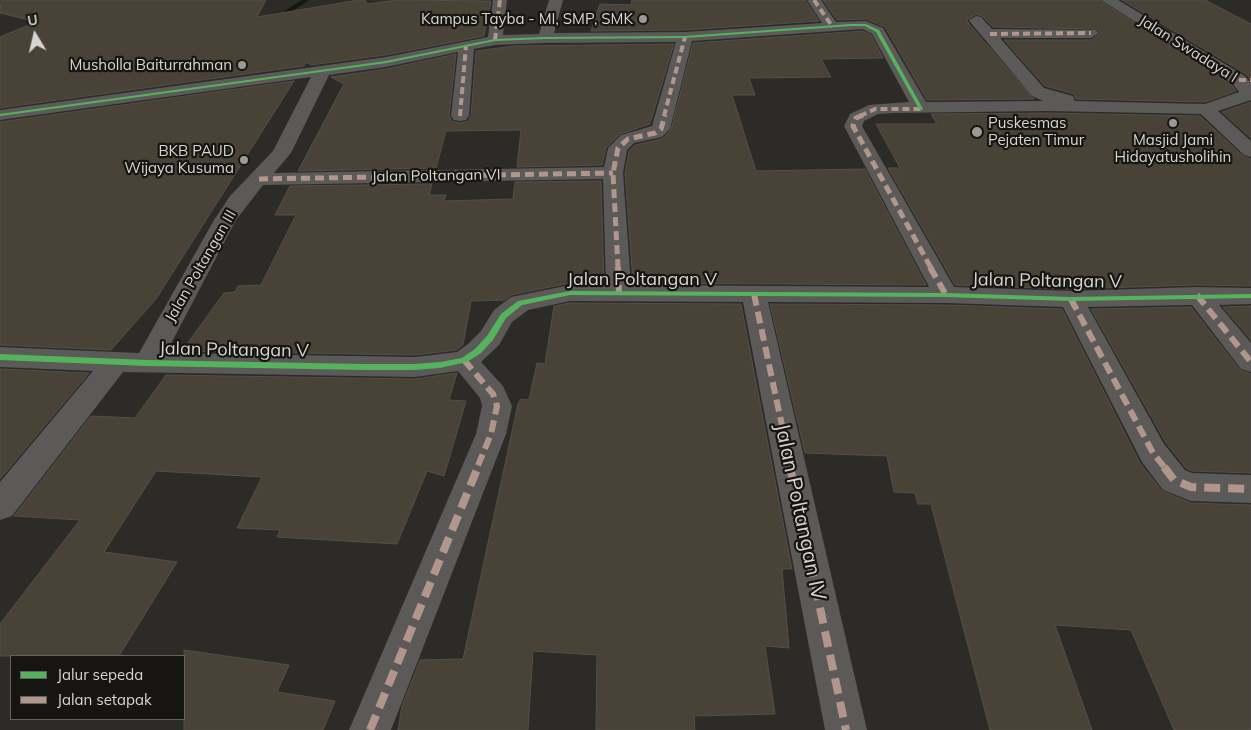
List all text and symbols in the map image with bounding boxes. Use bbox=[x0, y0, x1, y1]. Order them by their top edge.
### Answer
north arrow bbox=[10, 10, 60, 60]
text: U bbox=[26, 10, 39, 30]
place label: Kampus Tayba - MI, SMP, SMK bbox=[421, 10, 633, 28]
street label: Jalan Swadaya I bbox=[1135, 11, 1241, 87]
marker: Kampus Tayba - MI, SMP, SMK bbox=[637, 13, 649, 25]
place label: Musholla Baiturrahman bbox=[69, 56, 232, 74]
marker: Musholla Baiturrahman bbox=[236, 59, 248, 71]
place label: Puskesmas Pejaten Timur bbox=[988, 114, 1084, 149]
marker: Masjid Jami Hidayatusholihin bbox=[1167, 117, 1179, 129]
marker: Puskesmas Pejaten Timur bbox=[970, 125, 984, 139]
place label: Masjid Jami Hidayatusholihin bbox=[1115, 131, 1231, 166]
place label: BKB PAUD Wijaya Kusuma bbox=[124, 142, 234, 177]
marker: BKB PAUD Wijaya Kusuma bbox=[238, 154, 250, 166]
street label: Jalan Poltangan VI bbox=[371, 166, 501, 186]
street label: Jalan Poltangan III bbox=[162, 207, 240, 325]
street label: Jalan Poltangan V bbox=[567, 269, 717, 291]
street label: Jalan Poltangan V bbox=[972, 269, 1122, 293]
street label: Jalan Poltangan V bbox=[159, 338, 309, 362]
street label: Jalan Poltangan IV bbox=[769, 421, 831, 603]
legend bbox=[10, 655, 185, 720]
text: Jalur sepeda bbox=[57, 665, 143, 684]
text: Jalan setapak bbox=[57, 690, 152, 709]

